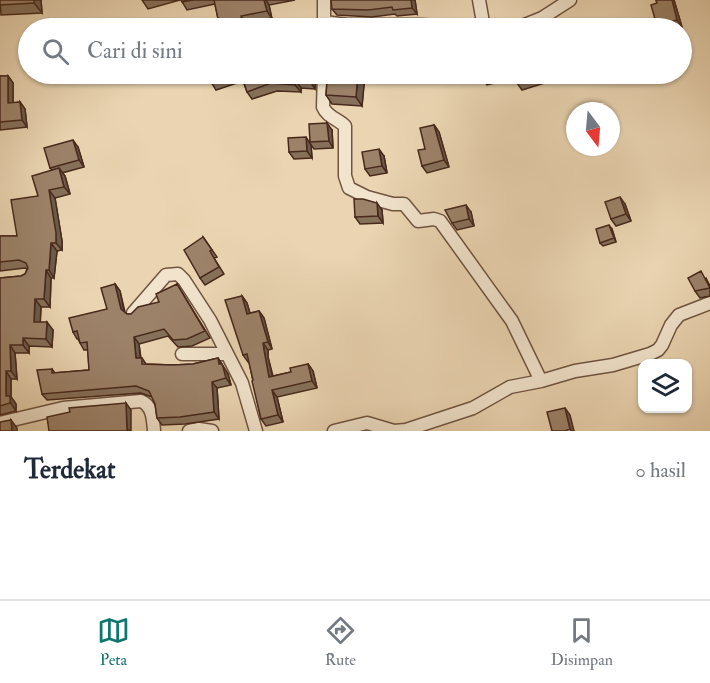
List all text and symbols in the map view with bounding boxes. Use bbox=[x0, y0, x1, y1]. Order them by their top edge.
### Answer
search box bbox=[18, 18, 692, 84]
icon: search bbox=[39, 35, 72, 68]
text: Cari di sini bbox=[87, 37, 183, 65]
north arrow bbox=[566, 102, 620, 156]
map controls bbox=[638, 359, 692, 413]
button: layers bbox=[638, 359, 692, 413]
text: Terdekat bbox=[24, 454, 115, 486]
text: 0 hasil bbox=[636, 458, 686, 483]
tab: Peta bbox=[97, 614, 130, 670]
tab: Rute bbox=[324, 614, 357, 670]
tab: Disimpan bbox=[551, 614, 613, 670]

